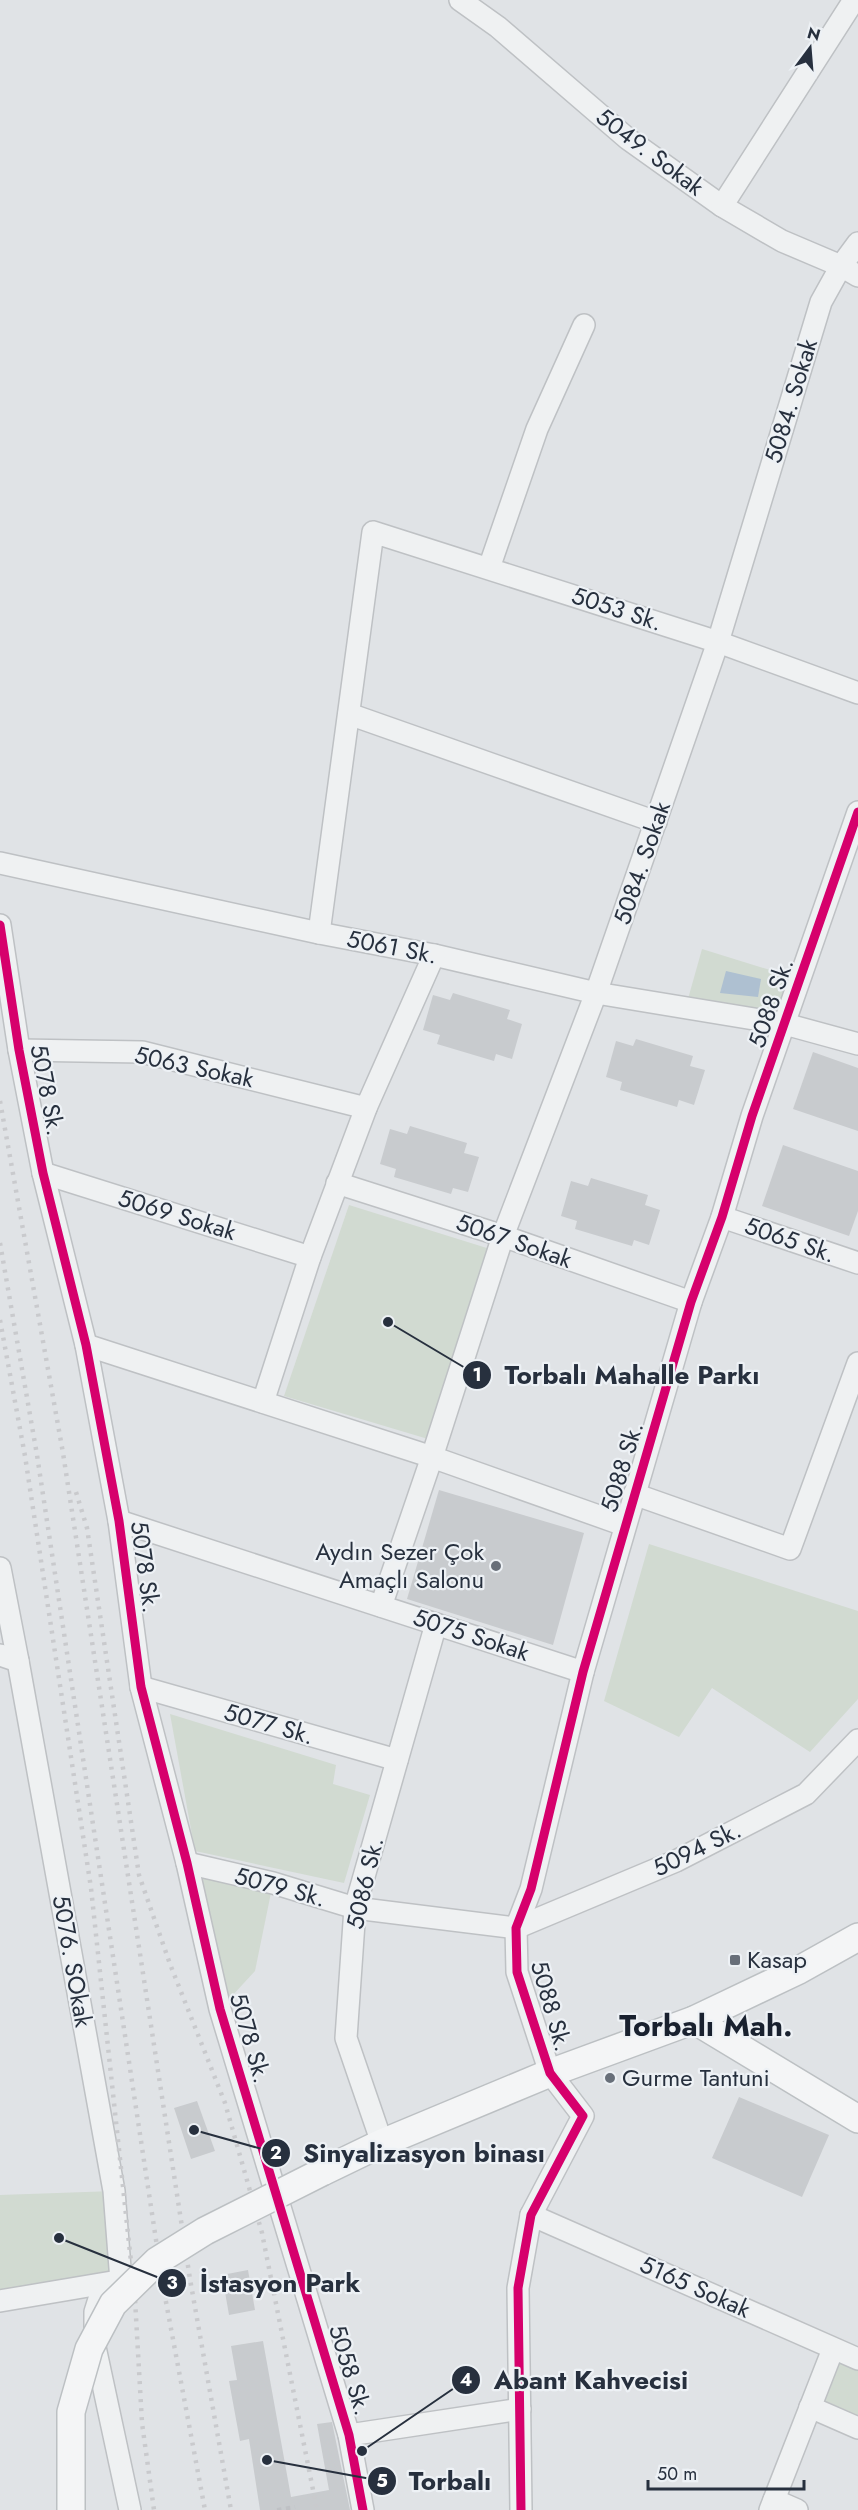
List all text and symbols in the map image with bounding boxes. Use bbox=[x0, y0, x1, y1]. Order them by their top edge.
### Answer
north arrow bbox=[780, 18, 840, 78]
text: N bbox=[805, 21, 823, 47]
street label: 5049. Sokak bbox=[589, 99, 712, 204]
street label: 5084. Sokak bbox=[755, 334, 826, 467]
street label: 5053 Sk. bbox=[567, 577, 667, 640]
street label: 5084. Sokak bbox=[604, 796, 679, 929]
street label: 5061 Sk. bbox=[344, 921, 440, 972]
street label: 5088 Sk. bbox=[739, 953, 802, 1052]
street label: 5063 Sokak bbox=[131, 1037, 257, 1096]
street label: 5078 Sk. bbox=[21, 1041, 73, 1139]
street label: 5069 Sokak bbox=[114, 1180, 241, 1249]
street label: 5067 Sokak bbox=[452, 1204, 577, 1277]
street label: 5065 Sk. bbox=[740, 1208, 840, 1271]
callout: Torbalı Mahalle Parkı bbox=[462, 1353, 772, 1397]
text: Torbalı Mahalle Parkı bbox=[504, 1356, 760, 1394]
text: 1 bbox=[472, 1362, 482, 1388]
street label: 5088 Sk. bbox=[591, 1417, 652, 1516]
street label: 5078 Sk. bbox=[122, 1519, 169, 1615]
place label: Aydın Sezer Çok Amaçlı Salonu bbox=[315, 1534, 484, 1597]
marker: Aydın Sezer Çok Amaçlı Salonu bbox=[489, 1559, 503, 1573]
street label: 5075 Sokak bbox=[409, 1599, 534, 1670]
street label: 5077 Sk. bbox=[220, 1694, 318, 1753]
street label: 5094 Sk. bbox=[647, 1812, 747, 1885]
street label: 5086 Sk. bbox=[337, 1833, 392, 1932]
street label: 5079 Sk. bbox=[231, 1858, 330, 1915]
street label: 5076. SOkak bbox=[44, 1892, 101, 2030]
place label: Kasap bbox=[747, 1942, 807, 1977]
marker: Kasap bbox=[728, 1953, 742, 1967]
street label: 5088 Sk. bbox=[522, 1956, 581, 2055]
street label: 5078 Sk. bbox=[221, 1989, 280, 2087]
district label: Torbalı Mah. bbox=[619, 2004, 793, 2047]
place label: Gurme Tantuni bbox=[622, 2060, 770, 2095]
marker: Gurme Tantuni bbox=[603, 2071, 617, 2085]
callout: Sinyalizasyon binası bbox=[261, 2131, 557, 2175]
text: Sinyalizasyon binası bbox=[303, 2134, 545, 2172]
text: 2 bbox=[270, 2140, 282, 2166]
street label: 5165 Sokak bbox=[634, 2247, 757, 2327]
callout: İstasyon Park bbox=[157, 2261, 372, 2305]
text: İstasyon Park bbox=[200, 2264, 360, 2302]
text: 3 bbox=[166, 2270, 178, 2296]
street label: 5058 Sk. bbox=[320, 2320, 381, 2420]
callout: Abant Kahvecisi bbox=[451, 2358, 700, 2402]
text: Abant Kahvecisi bbox=[493, 2361, 688, 2399]
text: 4 bbox=[460, 2367, 472, 2393]
scale bar bbox=[648, 2453, 804, 2491]
callout: Torbalı bbox=[367, 2459, 503, 2503]
text: 50 m bbox=[657, 2461, 697, 2487]
text: Torbalı bbox=[409, 2462, 491, 2500]
text: 5 bbox=[376, 2468, 388, 2494]

